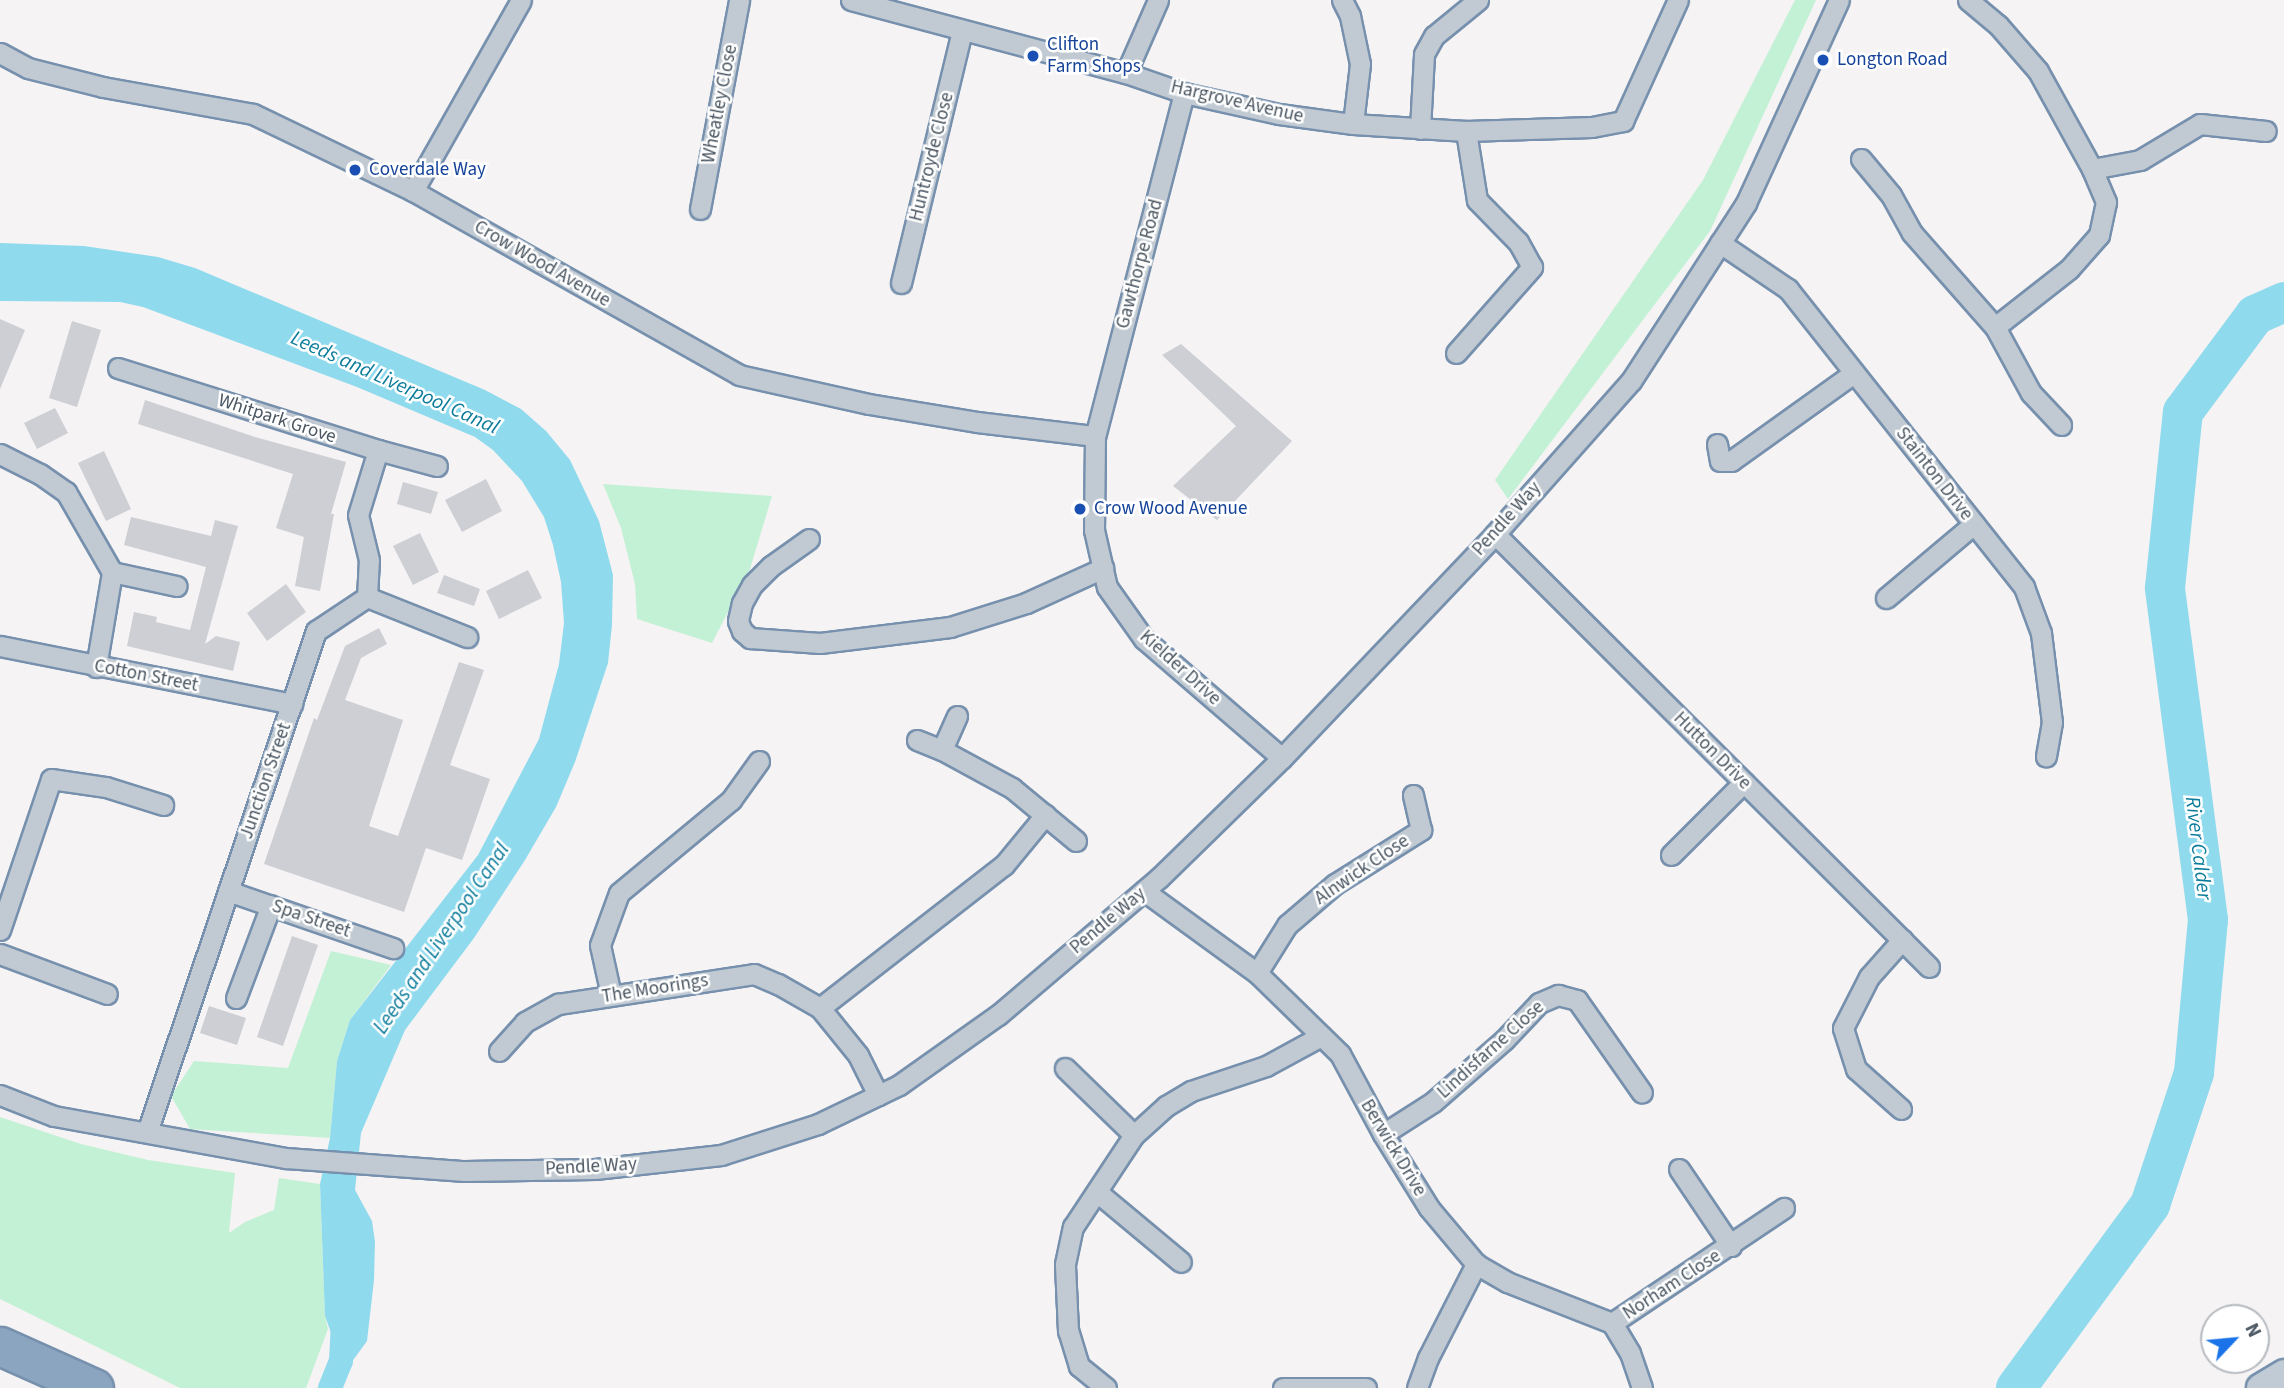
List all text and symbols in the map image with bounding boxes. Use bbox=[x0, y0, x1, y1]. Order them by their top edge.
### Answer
place label: Clifton Farm Shops bbox=[1047, 34, 1141, 78]
street label: Wheatley Close bbox=[697, 43, 743, 165]
marker: Clifton Farm Shops bbox=[1025, 48, 1041, 64]
place label: Longton Road bbox=[1837, 49, 1948, 71]
marker: Longton Road bbox=[1815, 52, 1831, 68]
street label: Hargrove Avenue bbox=[1169, 76, 1305, 128]
street label: Huntroyde Close bbox=[905, 90, 959, 224]
place label: Coverdale Way bbox=[369, 159, 486, 181]
marker: Coverdale Way bbox=[347, 162, 363, 178]
street label: Gawthorpe Road bbox=[1112, 197, 1168, 331]
street label: Crow Wood Avenue bbox=[470, 216, 614, 312]
water label: Leeds and Liverpool Canal bbox=[287, 325, 503, 439]
street label: Whitpark Grove bbox=[215, 389, 339, 449]
street label: Stainton Drive bbox=[1890, 423, 1978, 525]
street label: Pendle Way bbox=[1468, 477, 1546, 561]
place label: Crow Wood Avenue bbox=[1094, 498, 1247, 520]
marker: Crow Wood Avenue bbox=[1072, 501, 1088, 517]
street label: Kielder Drive bbox=[1135, 626, 1225, 710]
street label: Cotton Street bbox=[92, 655, 200, 697]
street label: Hutton Drive bbox=[1668, 707, 1756, 795]
street label: Junction Street bbox=[235, 720, 297, 842]
water label: River Calder bbox=[2180, 795, 2218, 901]
street label: Alnwick Close bbox=[1310, 830, 1414, 910]
water label: Leeds and Liverpool Canal bbox=[368, 838, 514, 1038]
street label: Pendle Way bbox=[1066, 883, 1150, 959]
street label: Spa Street bbox=[269, 895, 353, 943]
street label: The Moorings bbox=[600, 969, 710, 1009]
street label: Lindisfarne Close bbox=[1433, 996, 1549, 1104]
street label: Berwick Drive bbox=[1355, 1095, 1431, 1201]
street label: Pendle Way bbox=[545, 1153, 637, 1181]
street label: Norham Close bbox=[1619, 1245, 1725, 1325]
north arrow bbox=[2200, 1304, 2270, 1374]
text: N bbox=[2238, 1319, 2267, 1342]

